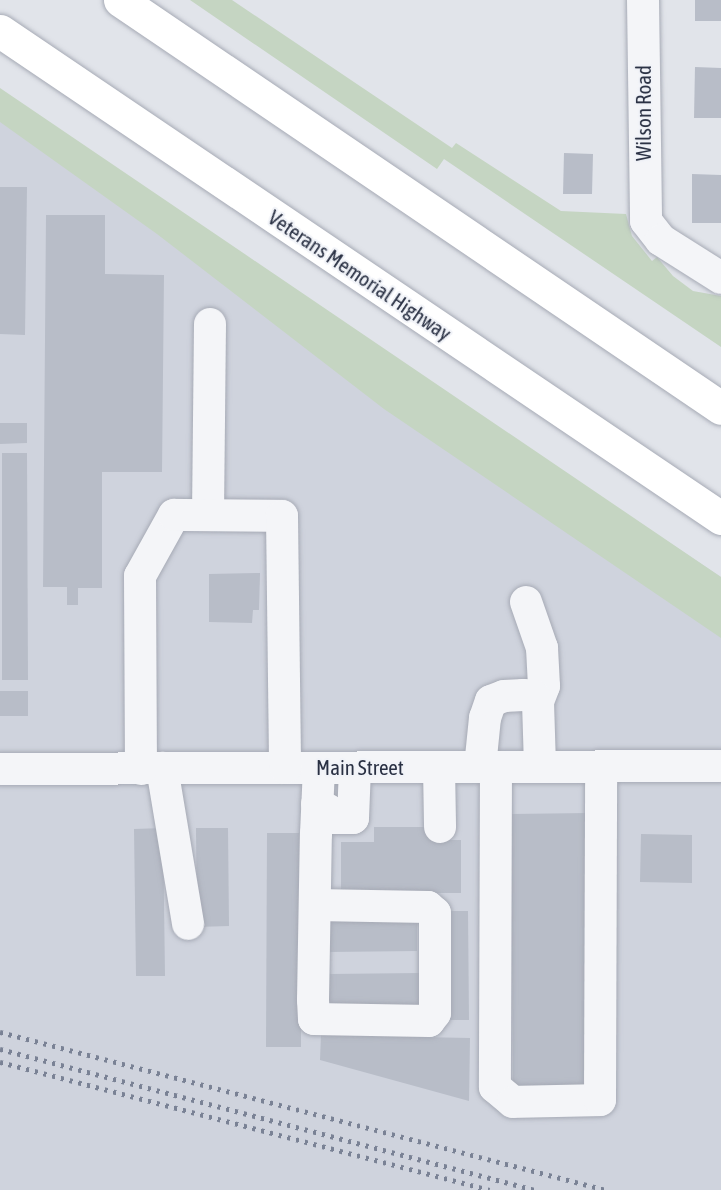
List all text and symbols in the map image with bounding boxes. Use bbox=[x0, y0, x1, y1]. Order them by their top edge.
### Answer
street label: Wilson Road bbox=[630, 65, 656, 161]
street label: Veterans Memorial Highway bbox=[264, 204, 456, 346]
street label: Main Street bbox=[316, 754, 404, 780]

